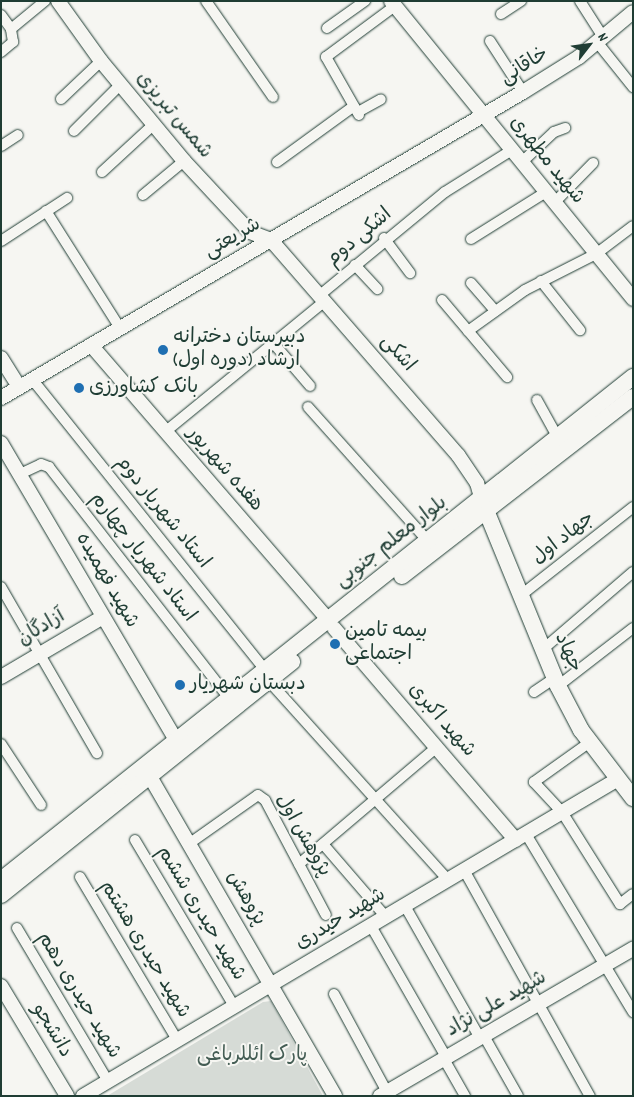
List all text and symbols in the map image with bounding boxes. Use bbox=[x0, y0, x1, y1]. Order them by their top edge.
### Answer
north arrow bbox=[564, 20, 614, 70]
text: N bbox=[592, 29, 612, 45]
street label: خاقانی bbox=[496, 43, 554, 91]
street label: شمس تبریزی bbox=[130, 68, 216, 164]
street label: شهید مطهری bbox=[503, 112, 589, 210]
street label: اشکی دوم bbox=[322, 204, 398, 272]
street label: شریعتی bbox=[200, 213, 266, 265]
place label: دبیرستان دخترانه ارشاد (دوره اول) bbox=[173, 326, 305, 373]
street label: اشکی bbox=[374, 330, 420, 378]
marker: دبیرستان دخترانه ارشاد (دوره اول) bbox=[157, 344, 169, 356]
place label: بانک کشاورزی bbox=[89, 376, 198, 400]
marker: بانک کشاورزی bbox=[73, 382, 85, 394]
street label: هفده شهریور bbox=[181, 423, 267, 517]
street label: استاد شهریار دوم bbox=[109, 452, 215, 574]
street label: استاد شهریار چهارم bbox=[84, 488, 200, 628]
street label: بلوار معلم جنوبی bbox=[331, 492, 453, 594]
street label: جهاد اول bbox=[528, 507, 600, 571]
street label: شهید فهمیده bbox=[69, 529, 143, 633]
street label: آزادگان bbox=[14, 606, 70, 652]
place label: بیمه تامین اجتماعی bbox=[345, 621, 427, 668]
street label: جهاد bbox=[548, 629, 586, 677]
marker: بیمه تامین اجتماعی bbox=[329, 638, 341, 650]
place label: دبستان شهریار bbox=[190, 673, 306, 697]
marker: دبستان شهریار bbox=[174, 679, 186, 691]
street label: شهید اکبری bbox=[402, 679, 480, 763]
street label: پژوهش اول bbox=[269, 790, 335, 882]
street label: شهید حیدری ششم bbox=[150, 842, 250, 986]
street label: پژوهش bbox=[220, 867, 270, 931]
street label: شهید حیدری هشتم bbox=[93, 877, 195, 1023]
street label: شهید حیدری bbox=[291, 884, 391, 956]
street label: شهید حیدری دهم bbox=[31, 928, 125, 1064]
street label: شهید علی نژاد bbox=[442, 967, 552, 1043]
street label: دانشجو bbox=[25, 999, 77, 1063]
park label: پارک ائللرباغی bbox=[197, 1044, 307, 1068]

